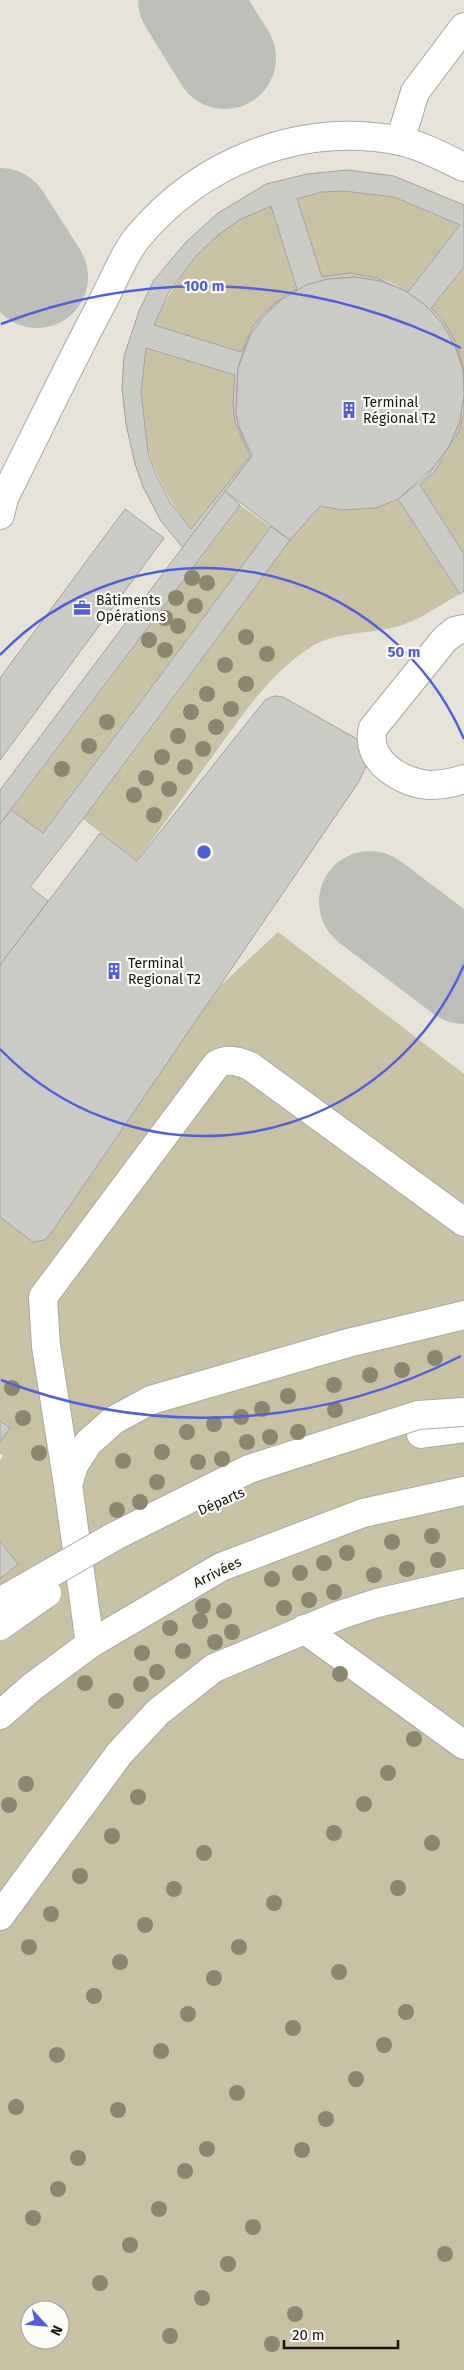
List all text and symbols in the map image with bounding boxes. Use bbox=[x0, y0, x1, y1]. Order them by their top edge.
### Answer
text: 100 m bbox=[184, 277, 224, 295]
place label: Terminal Régional T2 bbox=[363, 394, 436, 427]
building icon: Terminal Régional T2 bbox=[339, 400, 359, 420]
place label: Bâtiments Opérations bbox=[96, 592, 167, 625]
office icon: Bâtiments Opérations bbox=[72, 598, 92, 618]
text: 50 m bbox=[387, 643, 421, 661]
centre of rings bbox=[195, 843, 213, 861]
place label: Terminal Regional T2 bbox=[128, 955, 201, 988]
building icon: Terminal Regional T2 bbox=[104, 961, 124, 981]
street label: Départs bbox=[195, 1483, 248, 1519]
street label: Arrivées bbox=[190, 1553, 244, 1591]
north arrow bbox=[20, 2300, 70, 2350]
scale bar bbox=[284, 2318, 398, 2350]
text: N bbox=[47, 2323, 66, 2338]
text: 20 m bbox=[292, 2326, 325, 2344]

